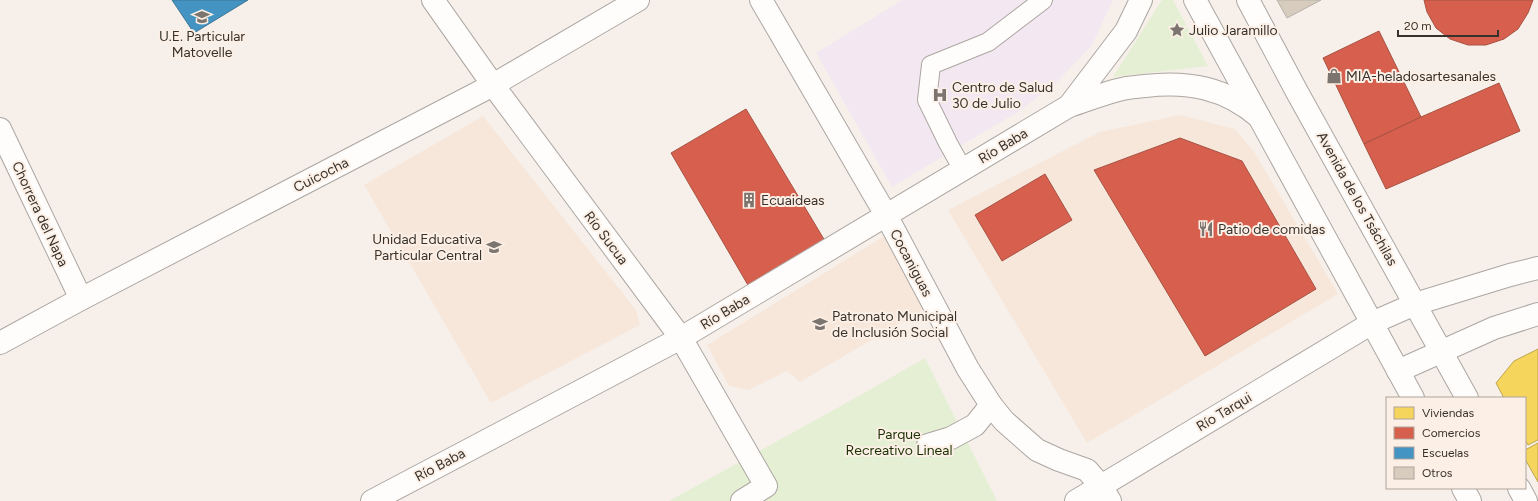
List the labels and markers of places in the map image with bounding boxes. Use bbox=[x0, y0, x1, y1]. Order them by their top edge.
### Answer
school or university icon: U.E. Particular Matovelle bbox=[193, 8, 211, 26]
place icon: Julio Jaramillo bbox=[1168, 21, 1186, 39]
place label: Julio Jaramillo bbox=[1189, 22, 1278, 39]
place label: U.E. Particular Matovelle bbox=[159, 28, 245, 61]
shop icon: MIA-heladosartesanales bbox=[1325, 67, 1343, 85]
place label: MIA-heladosartesanales bbox=[1346, 68, 1496, 85]
place label: Centro de Salud 30 de Julio bbox=[952, 79, 1053, 112]
hospital icon: Centro de Salud 30 de Julio bbox=[931, 86, 949, 104]
building icon: Ecuaideas bbox=[740, 191, 758, 209]
place label: Ecuaideas bbox=[761, 192, 825, 209]
restaurant icon: Patio de comidas bbox=[1197, 220, 1215, 238]
place label: Patio de comidas bbox=[1218, 221, 1325, 238]
place label: Unidad Educativa Particular Central bbox=[372, 231, 482, 264]
school or university icon: Unidad Educativa Particular Central bbox=[485, 238, 503, 256]
place label: Patronato Municipal de Inclusión Social bbox=[832, 308, 957, 341]
school or university icon: Patronato Municipal de Inclusión Social bbox=[811, 315, 829, 333]

